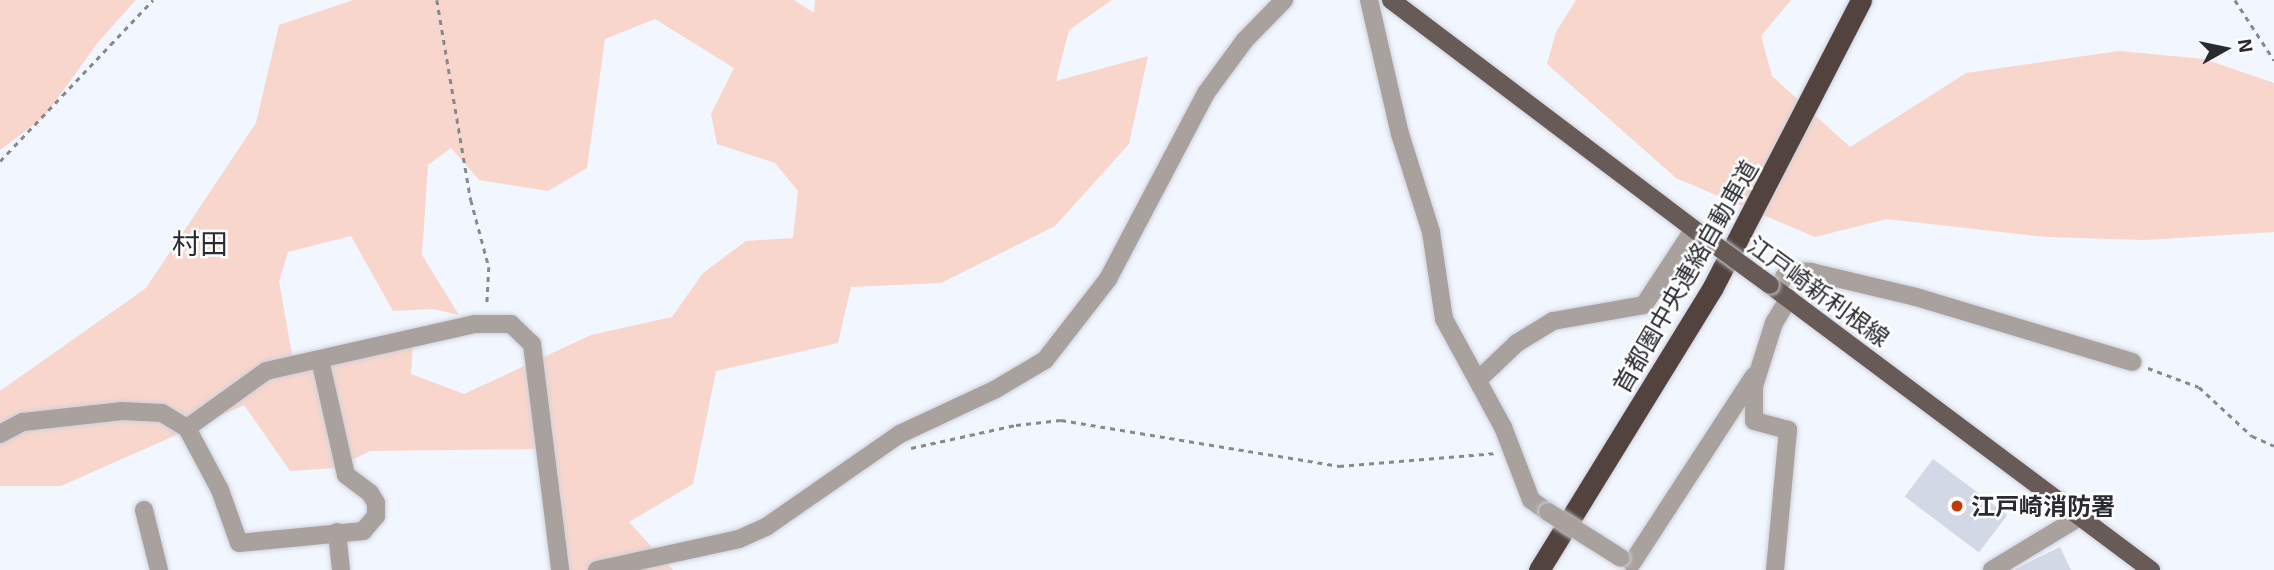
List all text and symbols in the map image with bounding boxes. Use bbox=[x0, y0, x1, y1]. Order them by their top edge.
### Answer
north arrow bbox=[2190, 14, 2260, 84]
text: N bbox=[2234, 37, 2259, 54]
street label: 首都圏中央連絡自動車道 bbox=[1607, 154, 1763, 398]
district label: 村田 bbox=[172, 226, 228, 260]
street label: 江戸崎新利根線 bbox=[1743, 230, 1895, 352]
place label: 江戸崎消防署 bbox=[1971, 492, 2115, 520]
marker: 江戸崎消防署 bbox=[1949, 498, 1965, 514]

